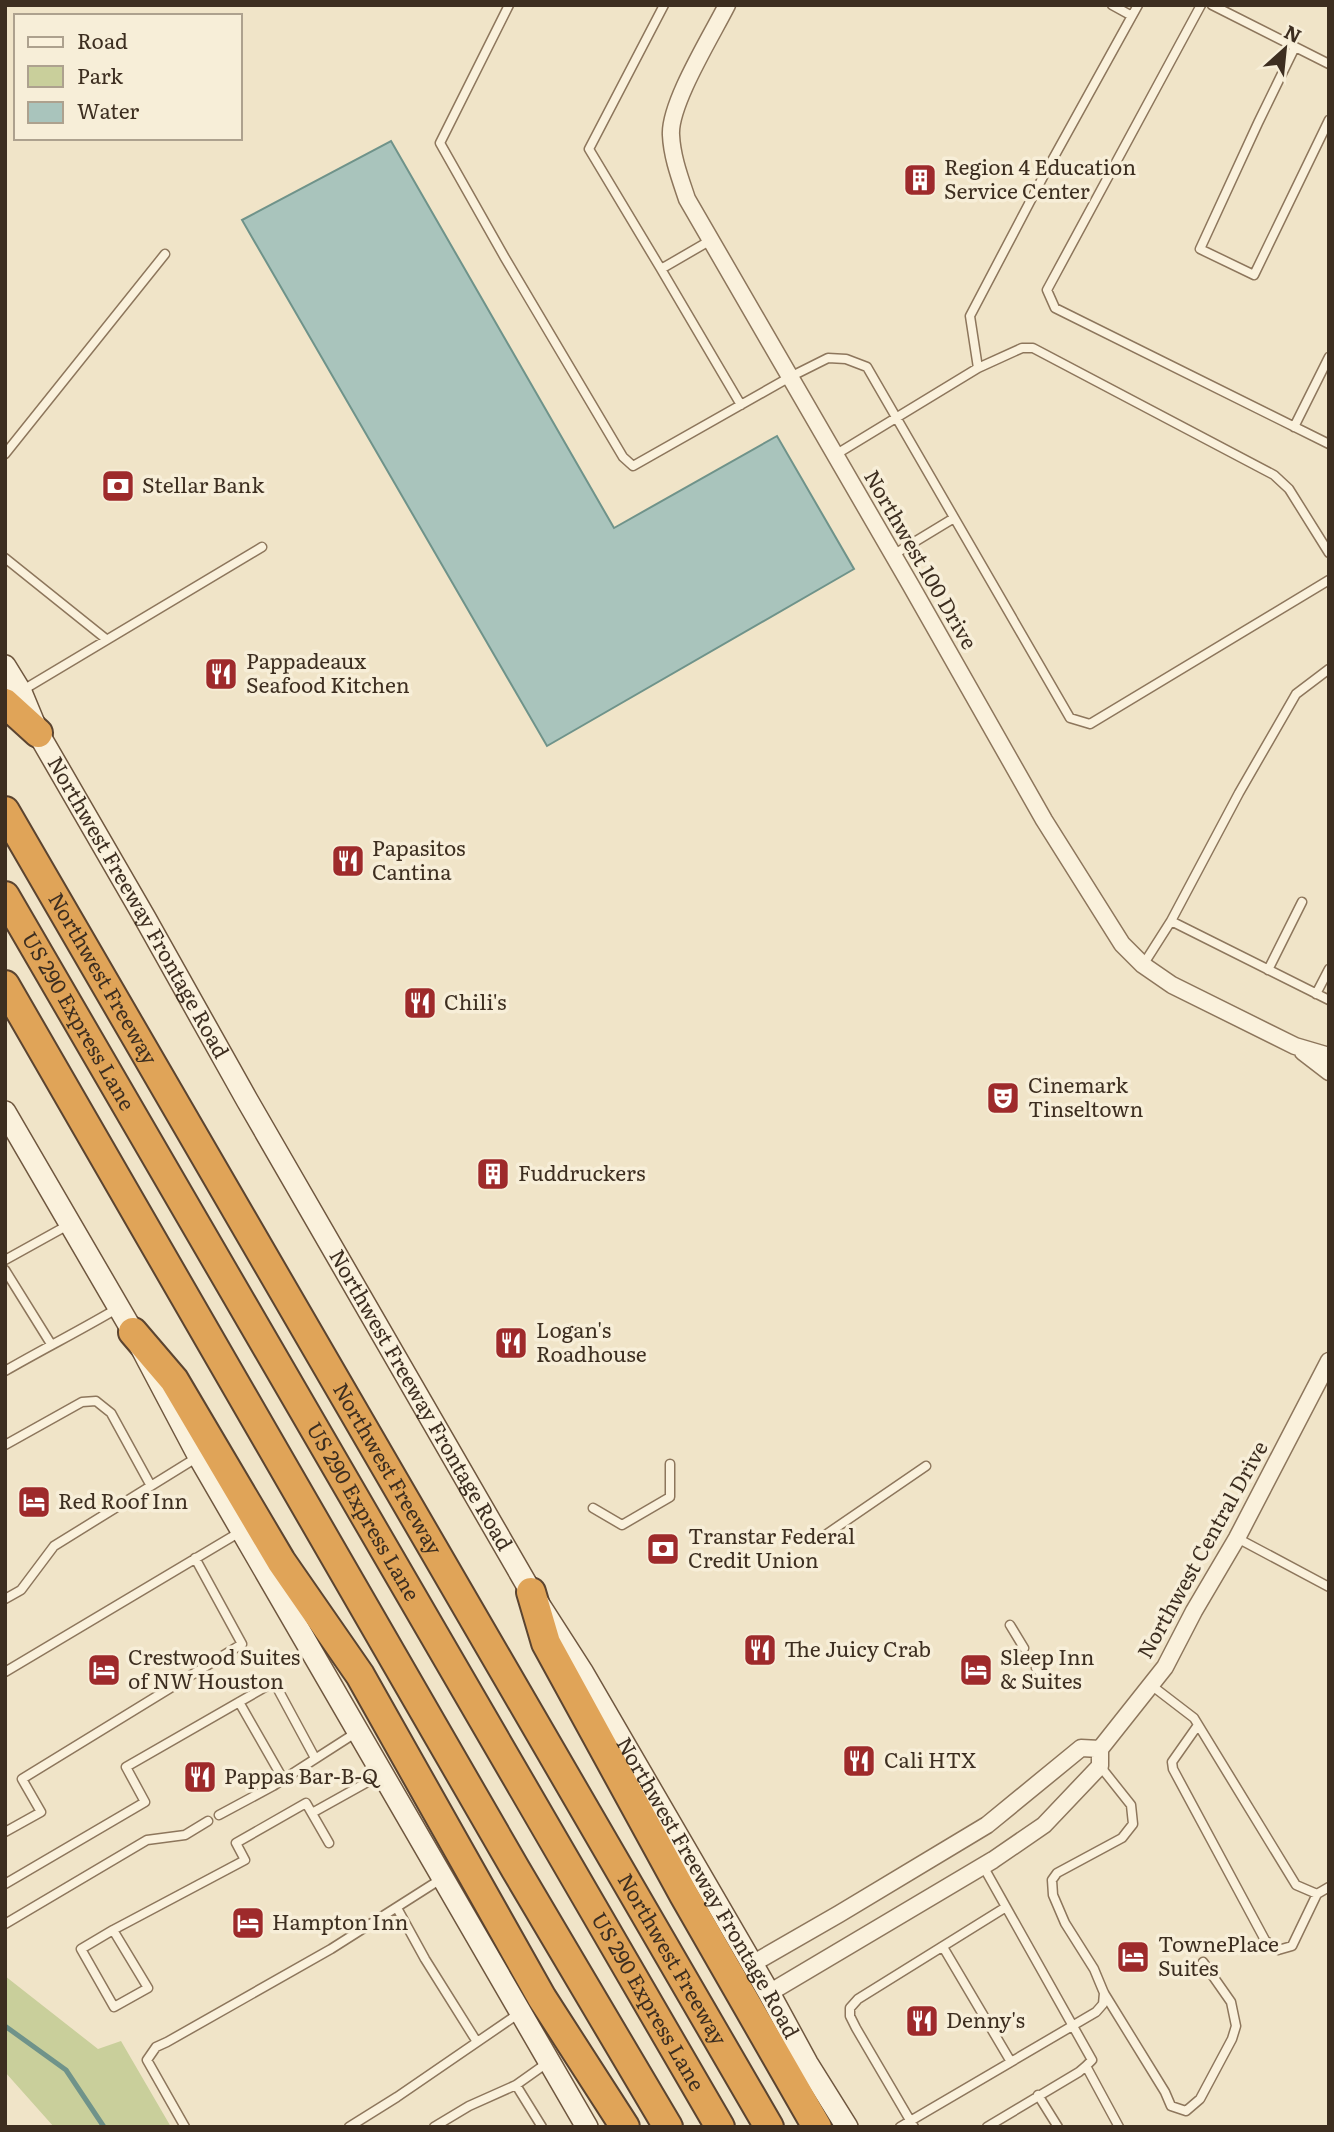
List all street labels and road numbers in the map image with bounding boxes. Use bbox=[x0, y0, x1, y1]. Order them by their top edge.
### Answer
street label: Northwest 100 Drive bbox=[858, 463, 986, 654]
street label: Northwest Freeway Frontage Road bbox=[41, 753, 235, 1063]
street label: Northwest Freeway bbox=[43, 889, 161, 1069]
street label: US 290 Express Lane bbox=[16, 925, 144, 1115]
street label: Northwest Freeway Frontage Road bbox=[323, 1245, 517, 1555]
street label: Northwest Freeway bbox=[328, 1379, 446, 1559]
street label: US 290 Express Lane bbox=[301, 1415, 429, 1606]
street label: Northwest Central Drive bbox=[1128, 1434, 1274, 1663]
street label: Northwest Freeway Frontage Road bbox=[610, 1734, 804, 2044]
street label: Northwest Freeway bbox=[612, 1870, 730, 2050]
street label: US 290 Express Lane bbox=[585, 1905, 714, 2096]

